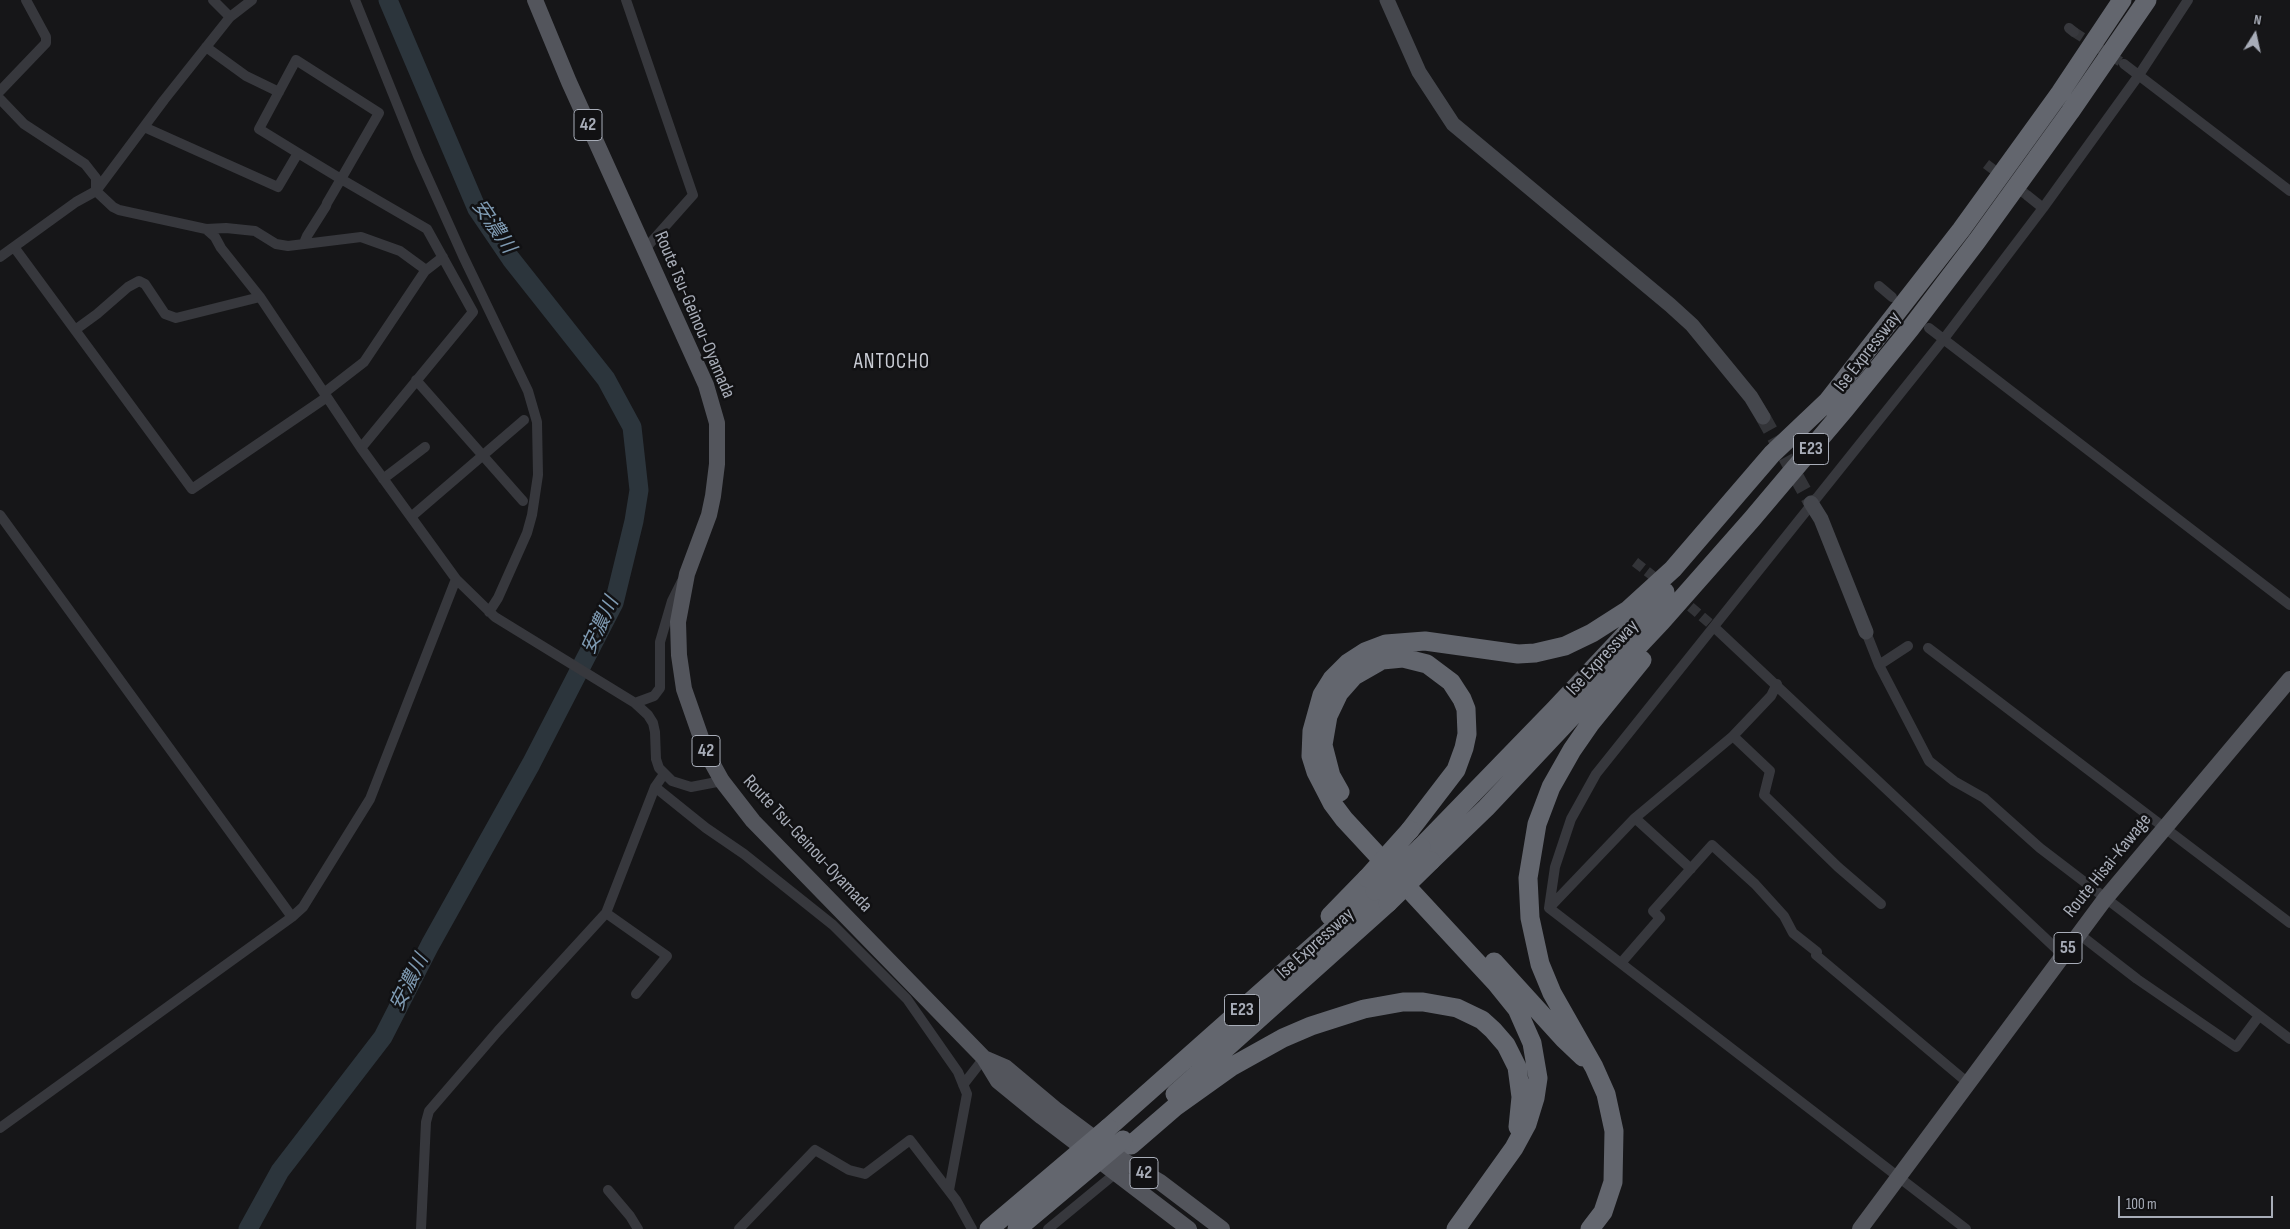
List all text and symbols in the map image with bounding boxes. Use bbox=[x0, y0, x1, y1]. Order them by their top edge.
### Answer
north arrow bbox=[2230, 10, 2280, 60]
text: N bbox=[2253, 11, 2263, 29]
road number: 42 bbox=[574, 110, 602, 140]
water label: 安濃川 bbox=[466, 195, 520, 259]
street label: Route Tsu-Geinou-Oyamada bbox=[649, 228, 739, 402]
street label: Ise Expressway bbox=[1830, 307, 1906, 397]
district label: ANTOCHO bbox=[853, 350, 931, 376]
road number: E23 bbox=[1794, 434, 1828, 464]
water label: 安濃川 bbox=[577, 594, 625, 658]
street label: Ise Expressway bbox=[1562, 615, 1644, 701]
road number: 42 bbox=[692, 736, 720, 766]
street label: Route Tsu-Geinou-Oyamada bbox=[738, 771, 876, 917]
street label: Route Hisai-Kawage bbox=[2059, 809, 2157, 923]
street label: Ise Expressway bbox=[1273, 904, 1359, 984]
road number: 55 bbox=[2054, 932, 2082, 964]
water label: 安濃川 bbox=[386, 951, 434, 1015]
road number: E23 bbox=[1224, 994, 1260, 1026]
road number: 42 bbox=[1130, 1158, 1158, 1188]
scale bar bbox=[2120, 1186, 2275, 1218]
text: 100 m bbox=[2126, 1195, 2157, 1214]

